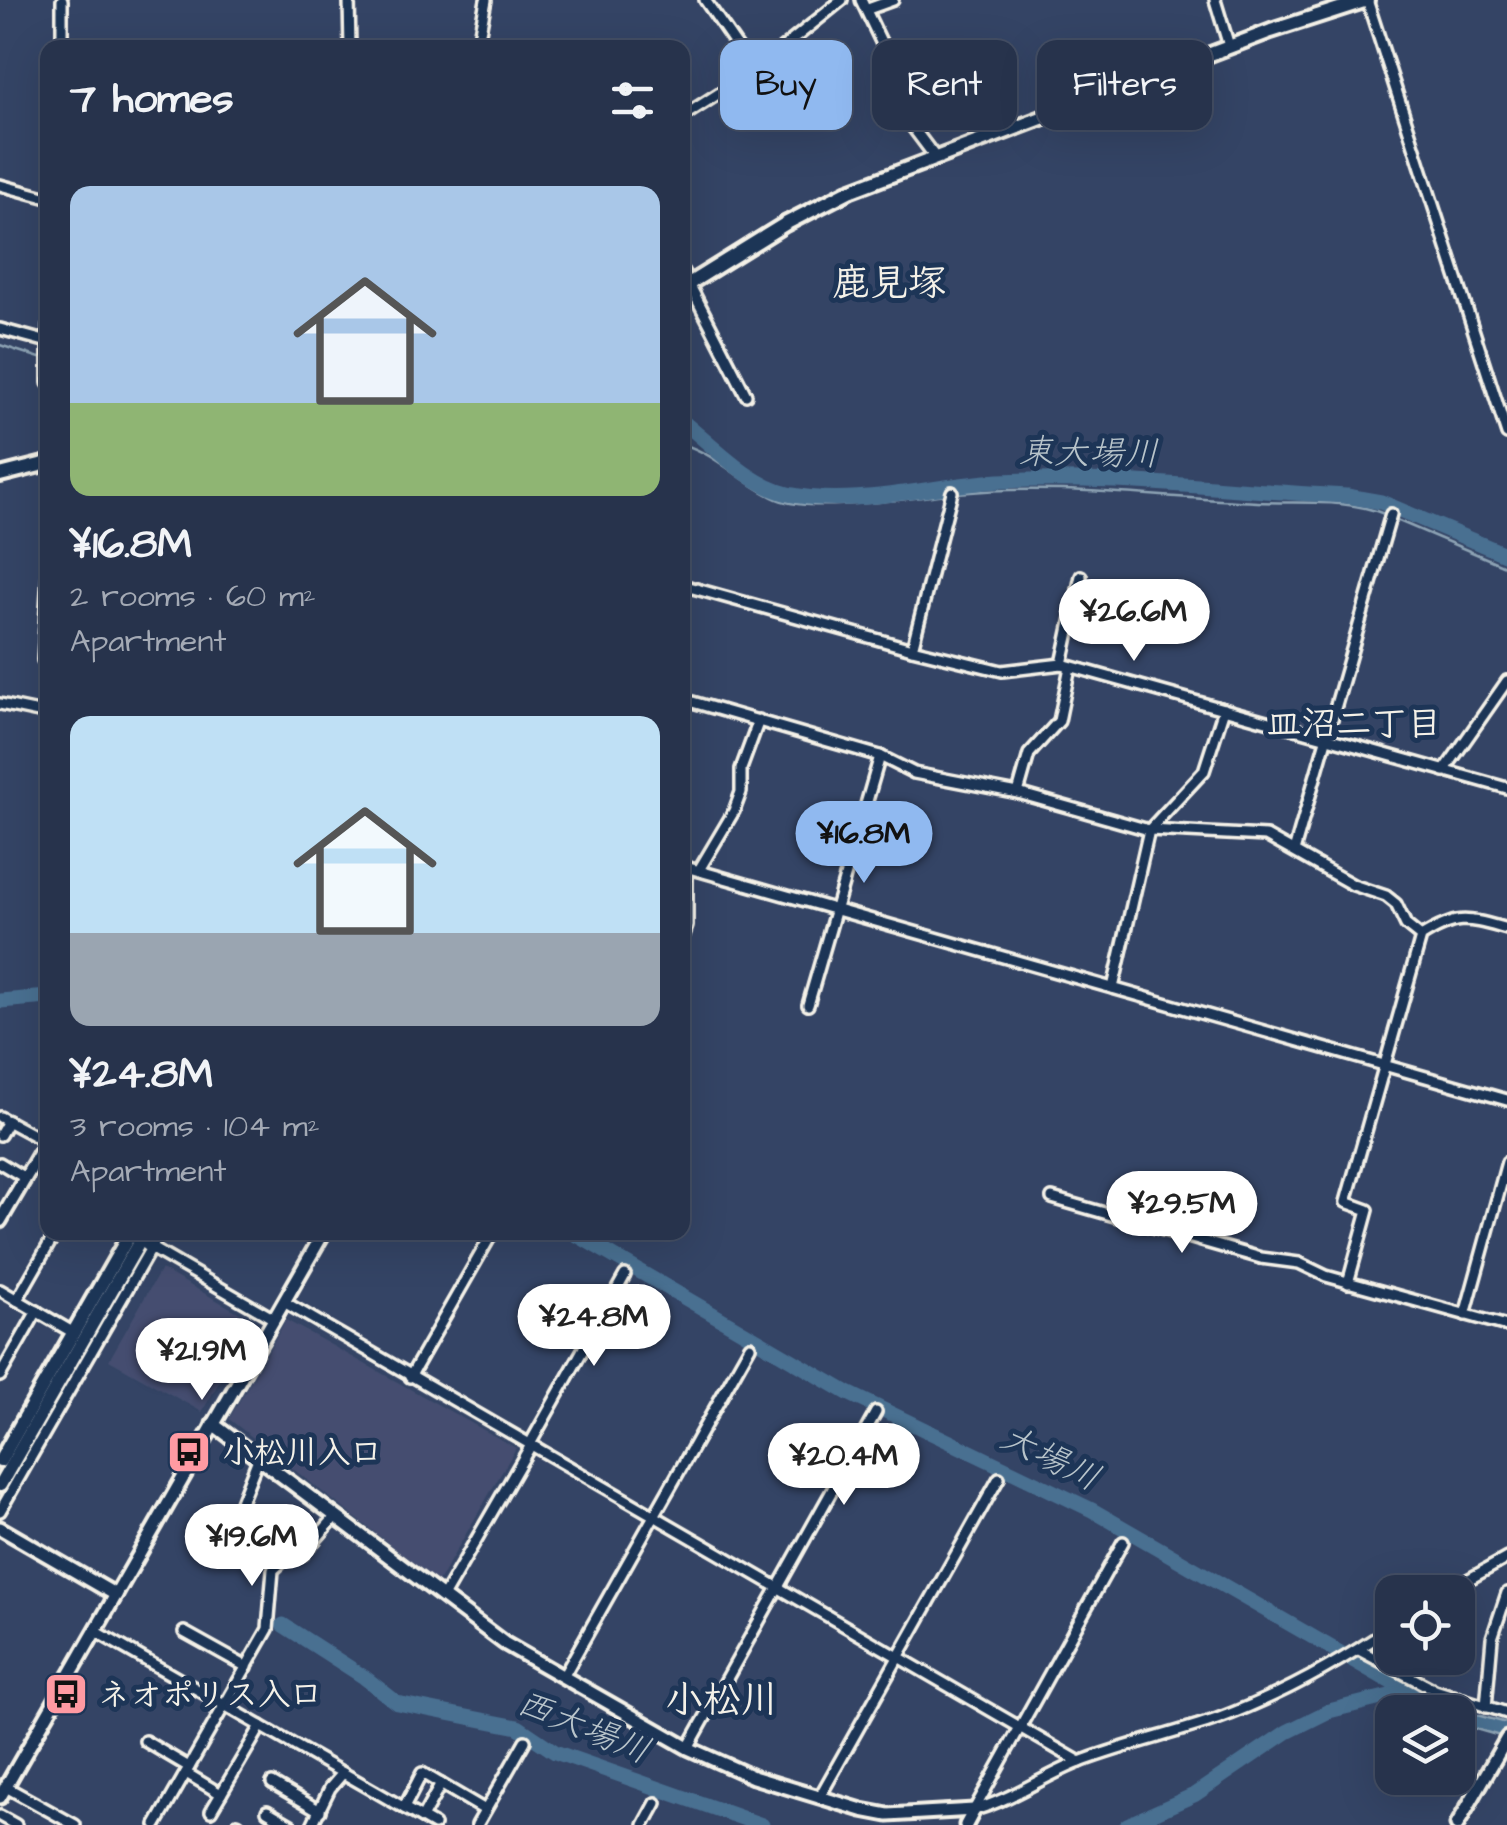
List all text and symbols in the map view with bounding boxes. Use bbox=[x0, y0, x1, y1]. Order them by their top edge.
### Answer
chip: Buy bbox=[720, 40, 852, 130]
chip: Rent bbox=[872, 40, 1017, 130]
chip: Filters bbox=[1037, 40, 1212, 130]
text: 7 homes bbox=[70, 71, 234, 129]
icon: filters bbox=[605, 73, 660, 128]
icon: home bbox=[275, 251, 455, 431]
district label: 鹿見塚 bbox=[832, 258, 946, 310]
water label: 東大場川 bbox=[1019, 428, 1159, 479]
text: ¥16.8M bbox=[70, 516, 192, 574]
text: 2 rooms · 60 m² bbox=[70, 574, 316, 619]
pin: ¥26.6M bbox=[1053, 579, 1215, 664]
text: ¥26.6M bbox=[1081, 589, 1187, 634]
text: Apartment bbox=[70, 619, 226, 664]
district label: 皿沼二丁目 bbox=[1266, 700, 1442, 749]
icon: home bbox=[275, 781, 455, 961]
pin: ¥16.8M bbox=[783, 801, 945, 886]
text: ¥16.8M bbox=[818, 811, 910, 856]
text: ¥24.8M bbox=[70, 1046, 213, 1104]
text: 3 rooms · 104 m² bbox=[70, 1104, 320, 1149]
text: Apartment bbox=[70, 1149, 226, 1194]
pin: ¥29.5M bbox=[1101, 1171, 1263, 1256]
text: ¥29.5M bbox=[1128, 1181, 1236, 1226]
pin: ¥24.8M bbox=[513, 1284, 675, 1369]
text: ¥24.8M bbox=[540, 1294, 648, 1339]
pin: ¥21.9M bbox=[121, 1318, 283, 1403]
text: ¥21.9M bbox=[158, 1328, 246, 1373]
water label: 大場川 bbox=[992, 1413, 1108, 1503]
pin: ¥20.4M bbox=[763, 1423, 925, 1508]
bus stop icon: 小松川入口 bbox=[166, 1429, 212, 1475]
place label: 小松川入口 bbox=[222, 1431, 382, 1476]
text: ¥20.4M bbox=[790, 1433, 898, 1478]
pin: ¥19.6M bbox=[171, 1504, 333, 1589]
text: ¥19.6M bbox=[207, 1514, 297, 1559]
map controls bbox=[1375, 1575, 1475, 1795]
button: locate bbox=[1375, 1575, 1475, 1675]
bus stop icon: ネオポリス入口 bbox=[43, 1671, 89, 1717]
place label: ネオポリス入口 bbox=[98, 1673, 322, 1718]
district label: 小松川 bbox=[665, 1675, 779, 1727]
water label: 西大場川 bbox=[509, 1678, 658, 1776]
button: layers bbox=[1375, 1695, 1475, 1795]

